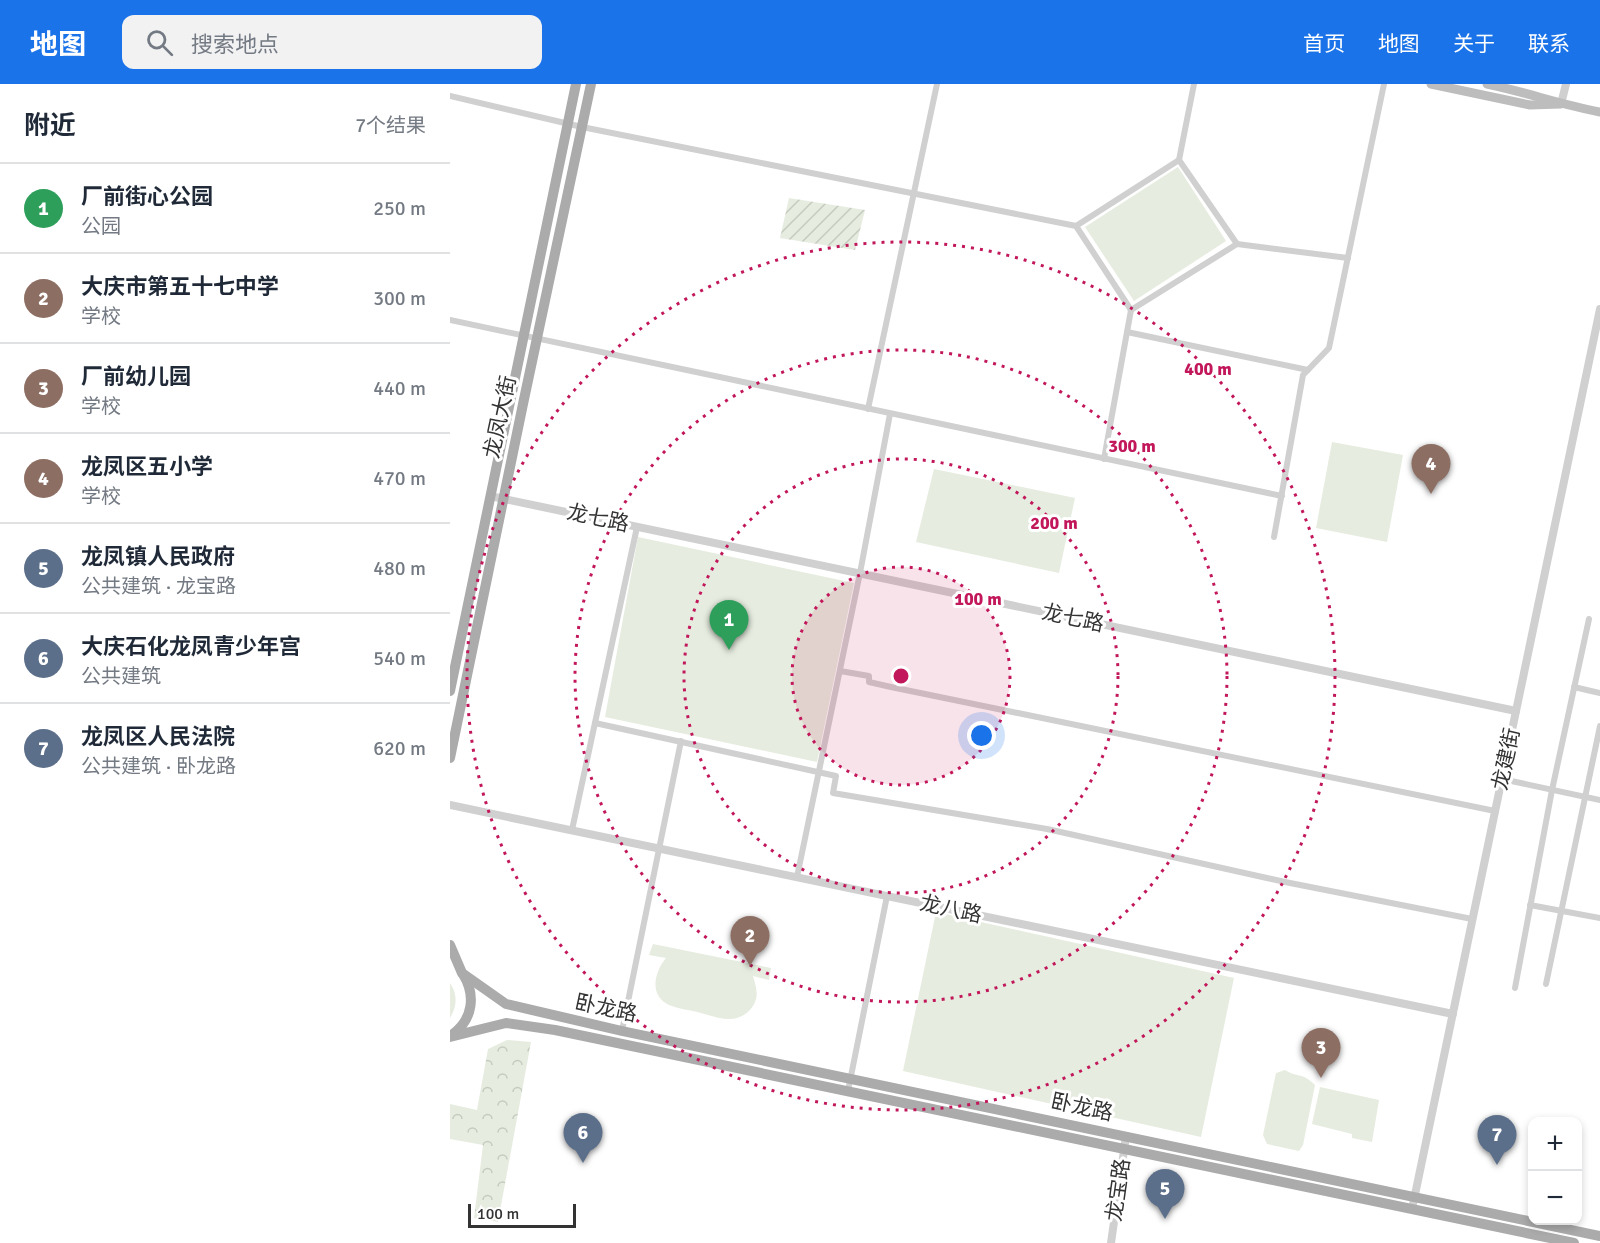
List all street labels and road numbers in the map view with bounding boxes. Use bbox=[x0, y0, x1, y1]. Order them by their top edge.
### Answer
street label: 龙凤大街 bbox=[479, 373, 521, 461]
street label: 龙七路 bbox=[564, 499, 632, 537]
street label: 龙七路 bbox=[1039, 599, 1107, 637]
street label: 龙建街 bbox=[1487, 725, 1525, 793]
street label: 龙八路 bbox=[917, 890, 985, 928]
street label: 卧龙路 bbox=[572, 989, 640, 1027]
street label: 卧龙路 bbox=[1048, 1088, 1116, 1126]
street label: 龙宝路 bbox=[1101, 1157, 1135, 1223]

